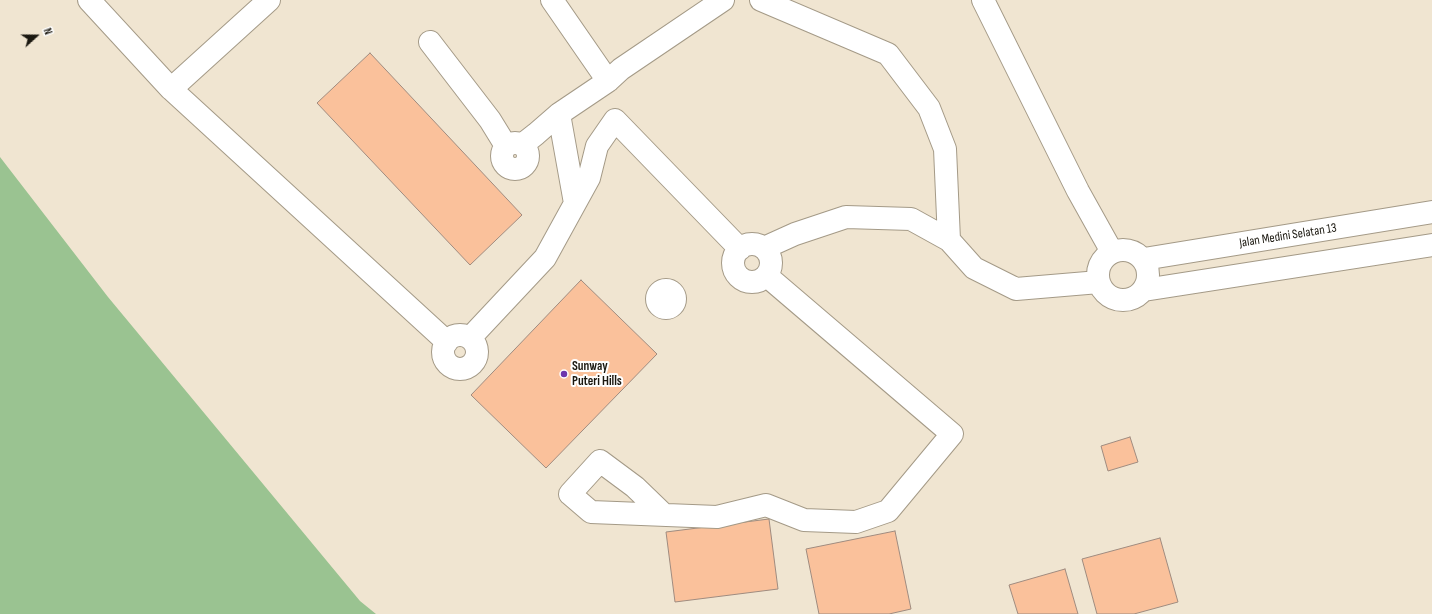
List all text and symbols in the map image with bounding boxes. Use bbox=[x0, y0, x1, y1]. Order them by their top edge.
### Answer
north arrow bbox=[16, 16, 56, 56]
text: N bbox=[41, 26, 55, 37]
street label: Jalan Medini Selatan 13 bbox=[1238, 221, 1338, 251]
place label: Sunway Puteri Hills bbox=[572, 359, 622, 390]
marker: Sunway Puteri Hills bbox=[559, 369, 569, 379]

